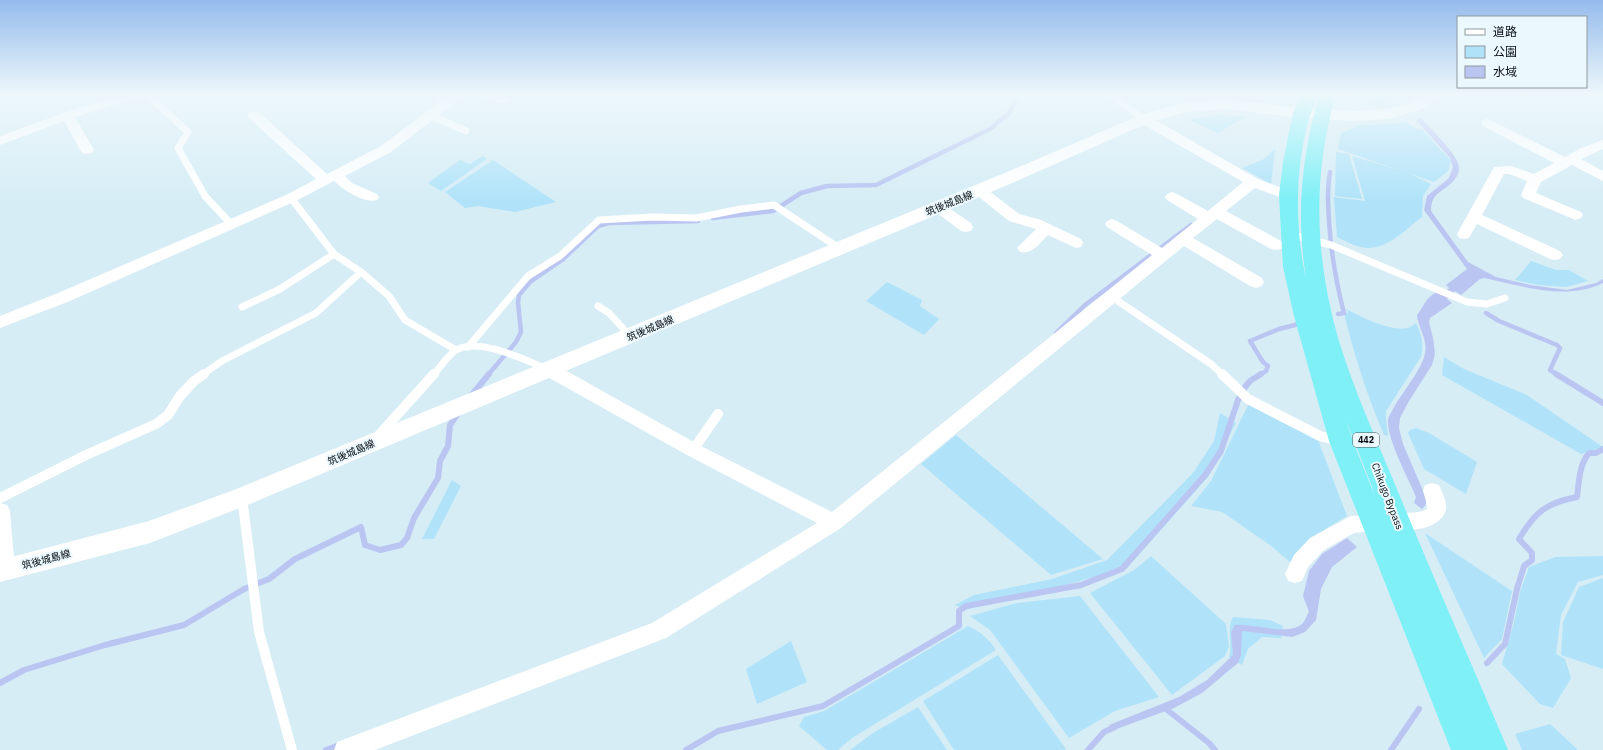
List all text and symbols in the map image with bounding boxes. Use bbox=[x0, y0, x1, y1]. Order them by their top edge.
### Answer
legend bbox=[1457, 16, 1587, 88]
text: 道路 bbox=[1493, 24, 1517, 39]
text: 公園 bbox=[1493, 44, 1517, 59]
text: 水域 bbox=[1493, 64, 1517, 79]
street label: 筑後城島線 bbox=[924, 188, 975, 219]
street label: 筑後城島線 bbox=[625, 313, 676, 344]
road number: 442 bbox=[1353, 433, 1379, 447]
street label: 筑後城島線 bbox=[326, 437, 377, 468]
street label: Chikugo Bypass bbox=[1369, 461, 1406, 532]
street label: 筑後城島線 bbox=[20, 547, 72, 572]

